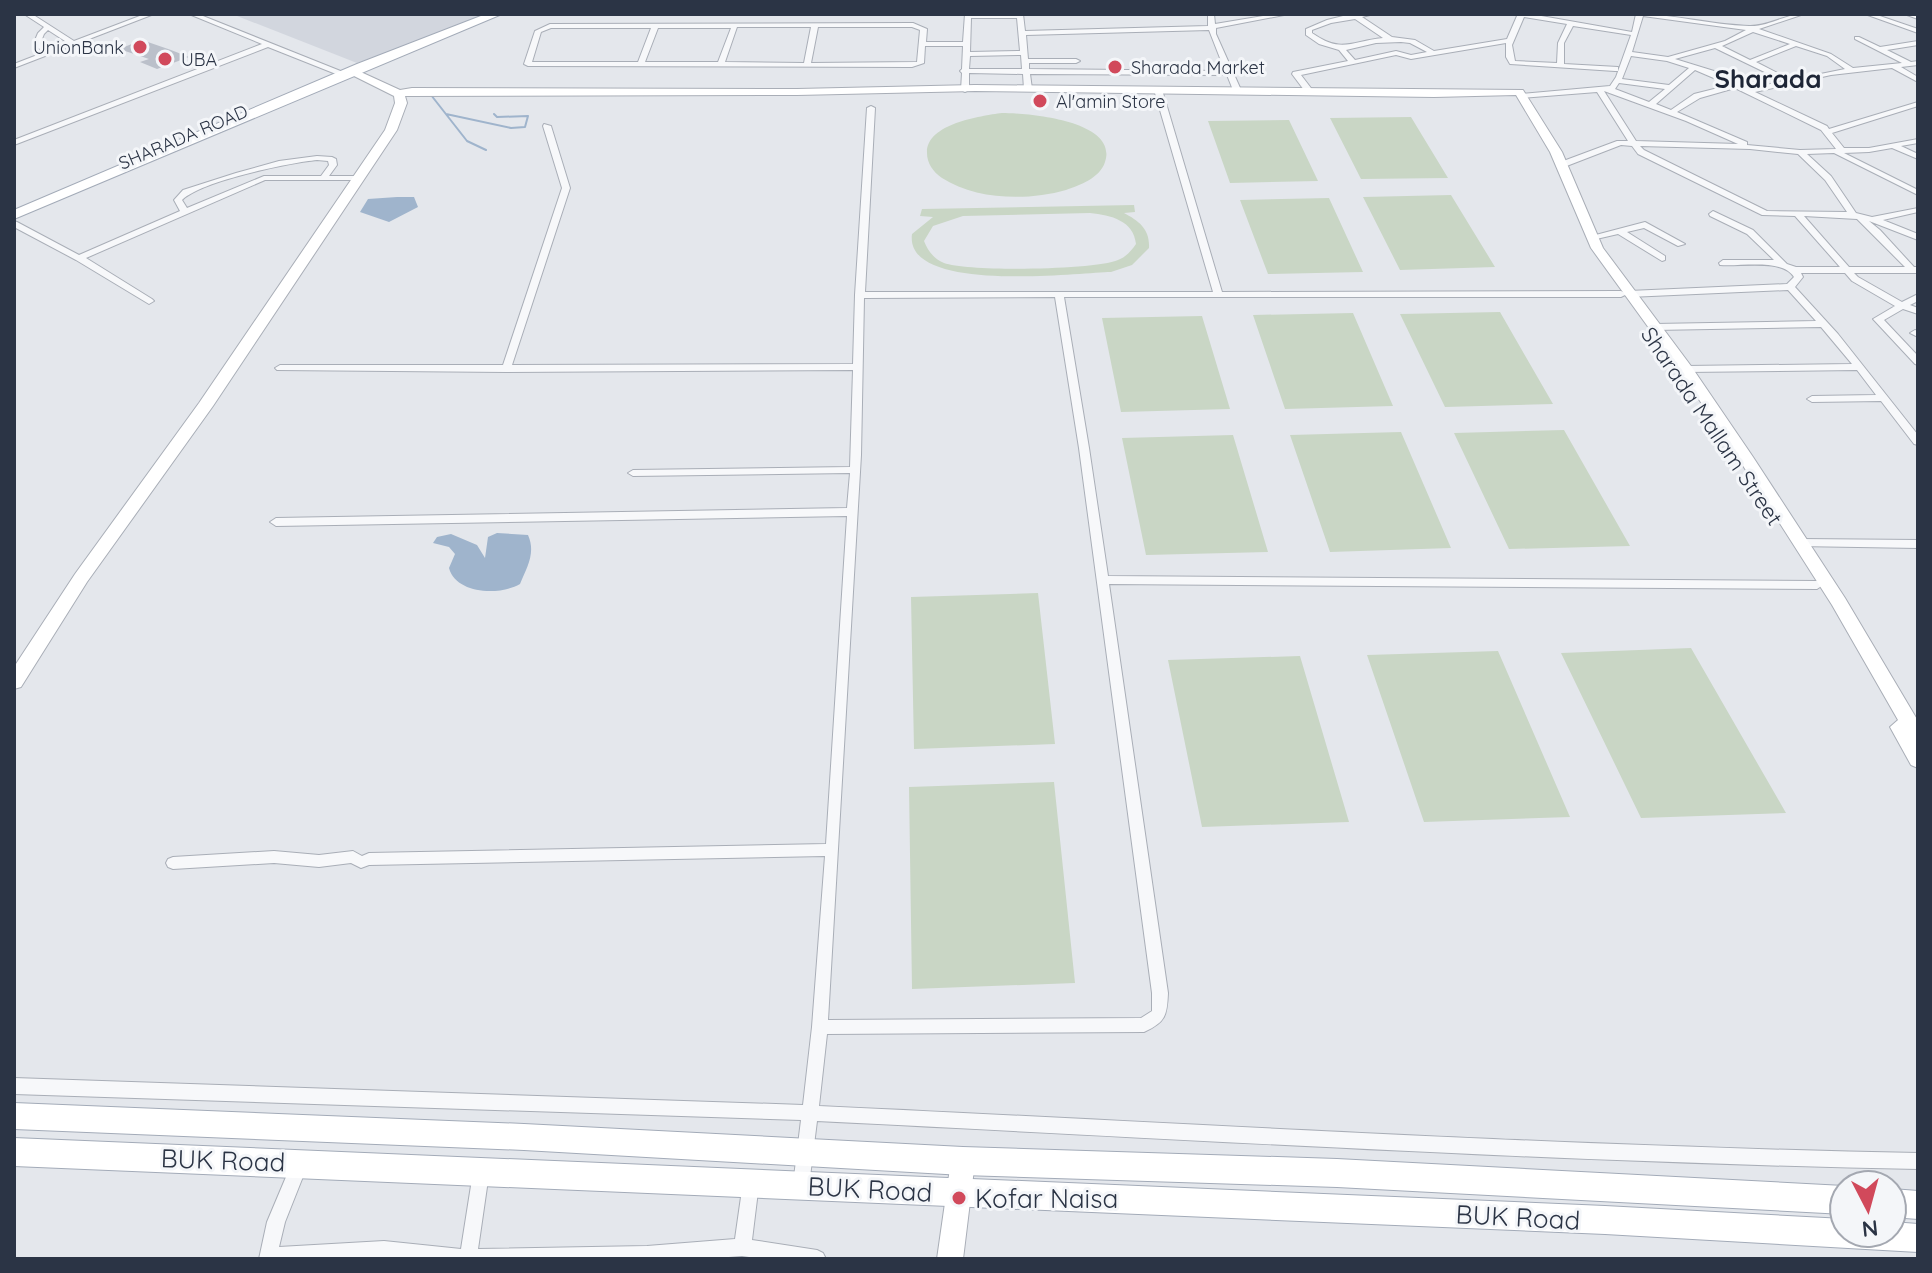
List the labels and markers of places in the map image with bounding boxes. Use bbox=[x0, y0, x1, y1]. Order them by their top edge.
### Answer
place label: UnionBank bbox=[33, 36, 124, 59]
marker: UnionBank bbox=[131, 38, 149, 56]
place label: UBA bbox=[181, 48, 218, 71]
marker: UBA bbox=[156, 50, 174, 68]
place label: Sharada Market bbox=[1131, 56, 1265, 79]
marker: Sharada Market bbox=[1106, 58, 1124, 76]
place label: Al'amin Store bbox=[1056, 90, 1165, 113]
marker: Al'amin Store bbox=[1031, 92, 1049, 110]
place label: Kofar Naisa bbox=[975, 1182, 1118, 1215]
marker: Kofar Naisa bbox=[950, 1189, 968, 1207]

